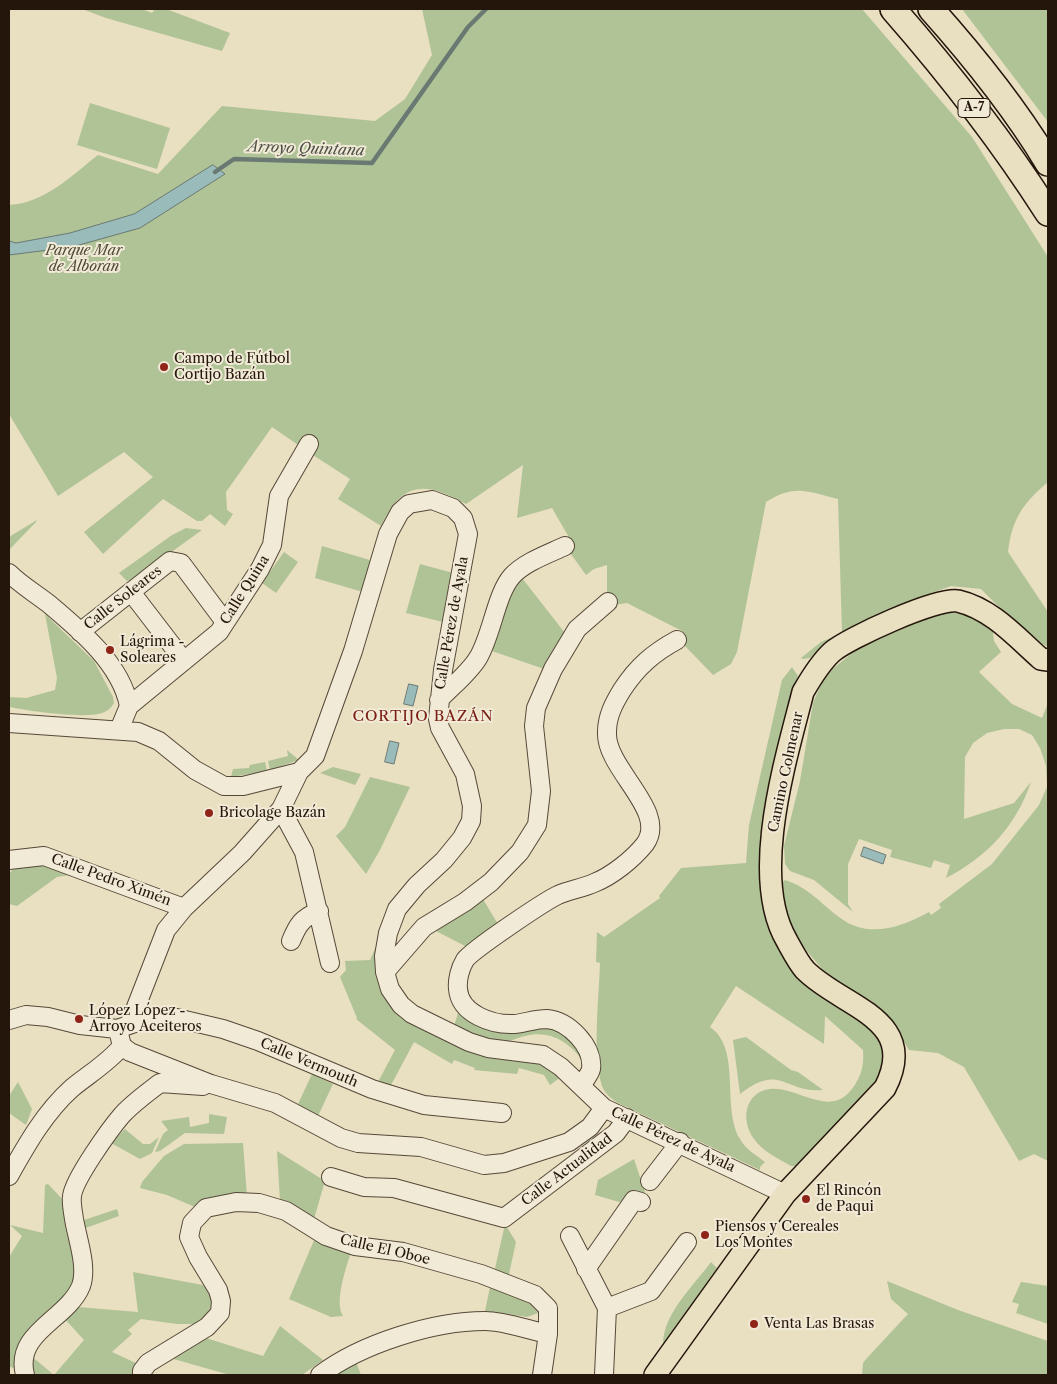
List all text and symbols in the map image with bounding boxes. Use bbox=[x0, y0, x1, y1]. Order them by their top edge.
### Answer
road number: A-7 bbox=[958, 99, 990, 118]
water label: Arroyo Quintana bbox=[247, 138, 365, 160]
park label: Parque Mar de Alborán bbox=[46, 243, 122, 276]
place label: Campo de Fútbol Cortijo Bazán bbox=[174, 351, 290, 384]
marker: Campo de Fútbol Cortijo Bazán bbox=[158, 361, 170, 373]
street label: Calle Quina bbox=[217, 552, 273, 628]
street label: Calle Pérez de Ayala bbox=[432, 555, 472, 691]
street label: Calle Soleares bbox=[81, 562, 165, 634]
place label: Lágrima - Soleares bbox=[120, 634, 185, 666]
marker: Lágrima - Soleares bbox=[104, 644, 116, 656]
district label: CORTIJO BAZÁN bbox=[351, 708, 495, 726]
street label: Camino Colmenar bbox=[765, 710, 807, 834]
place label: Bricolage Bazán bbox=[219, 805, 326, 821]
marker: Bricolage Bazán bbox=[203, 807, 215, 819]
street label: Calle Pedro Ximén bbox=[49, 851, 173, 909]
place label: López López - Arroyo Aceiteros bbox=[89, 1003, 202, 1036]
marker: López López - Arroyo Aceiteros bbox=[73, 1013, 85, 1025]
street label: Calle Vermouth bbox=[258, 1035, 360, 1091]
street label: Calle Pérez de Ayala bbox=[608, 1104, 738, 1176]
street label: Calle Actualidad bbox=[518, 1130, 616, 1210]
place label: El Rincón de Paqui bbox=[816, 1183, 881, 1216]
marker: El Rincón de Paqui bbox=[800, 1193, 812, 1205]
place label: Piensos y Cereales Los Montes bbox=[715, 1219, 839, 1252]
marker: Piensos y Cereales Los Montes bbox=[699, 1229, 711, 1241]
street label: Calle El Oboe bbox=[338, 1231, 432, 1269]
place label: Venta Las Brasas bbox=[764, 1316, 874, 1332]
marker: Venta Las Brasas bbox=[748, 1318, 760, 1330]

